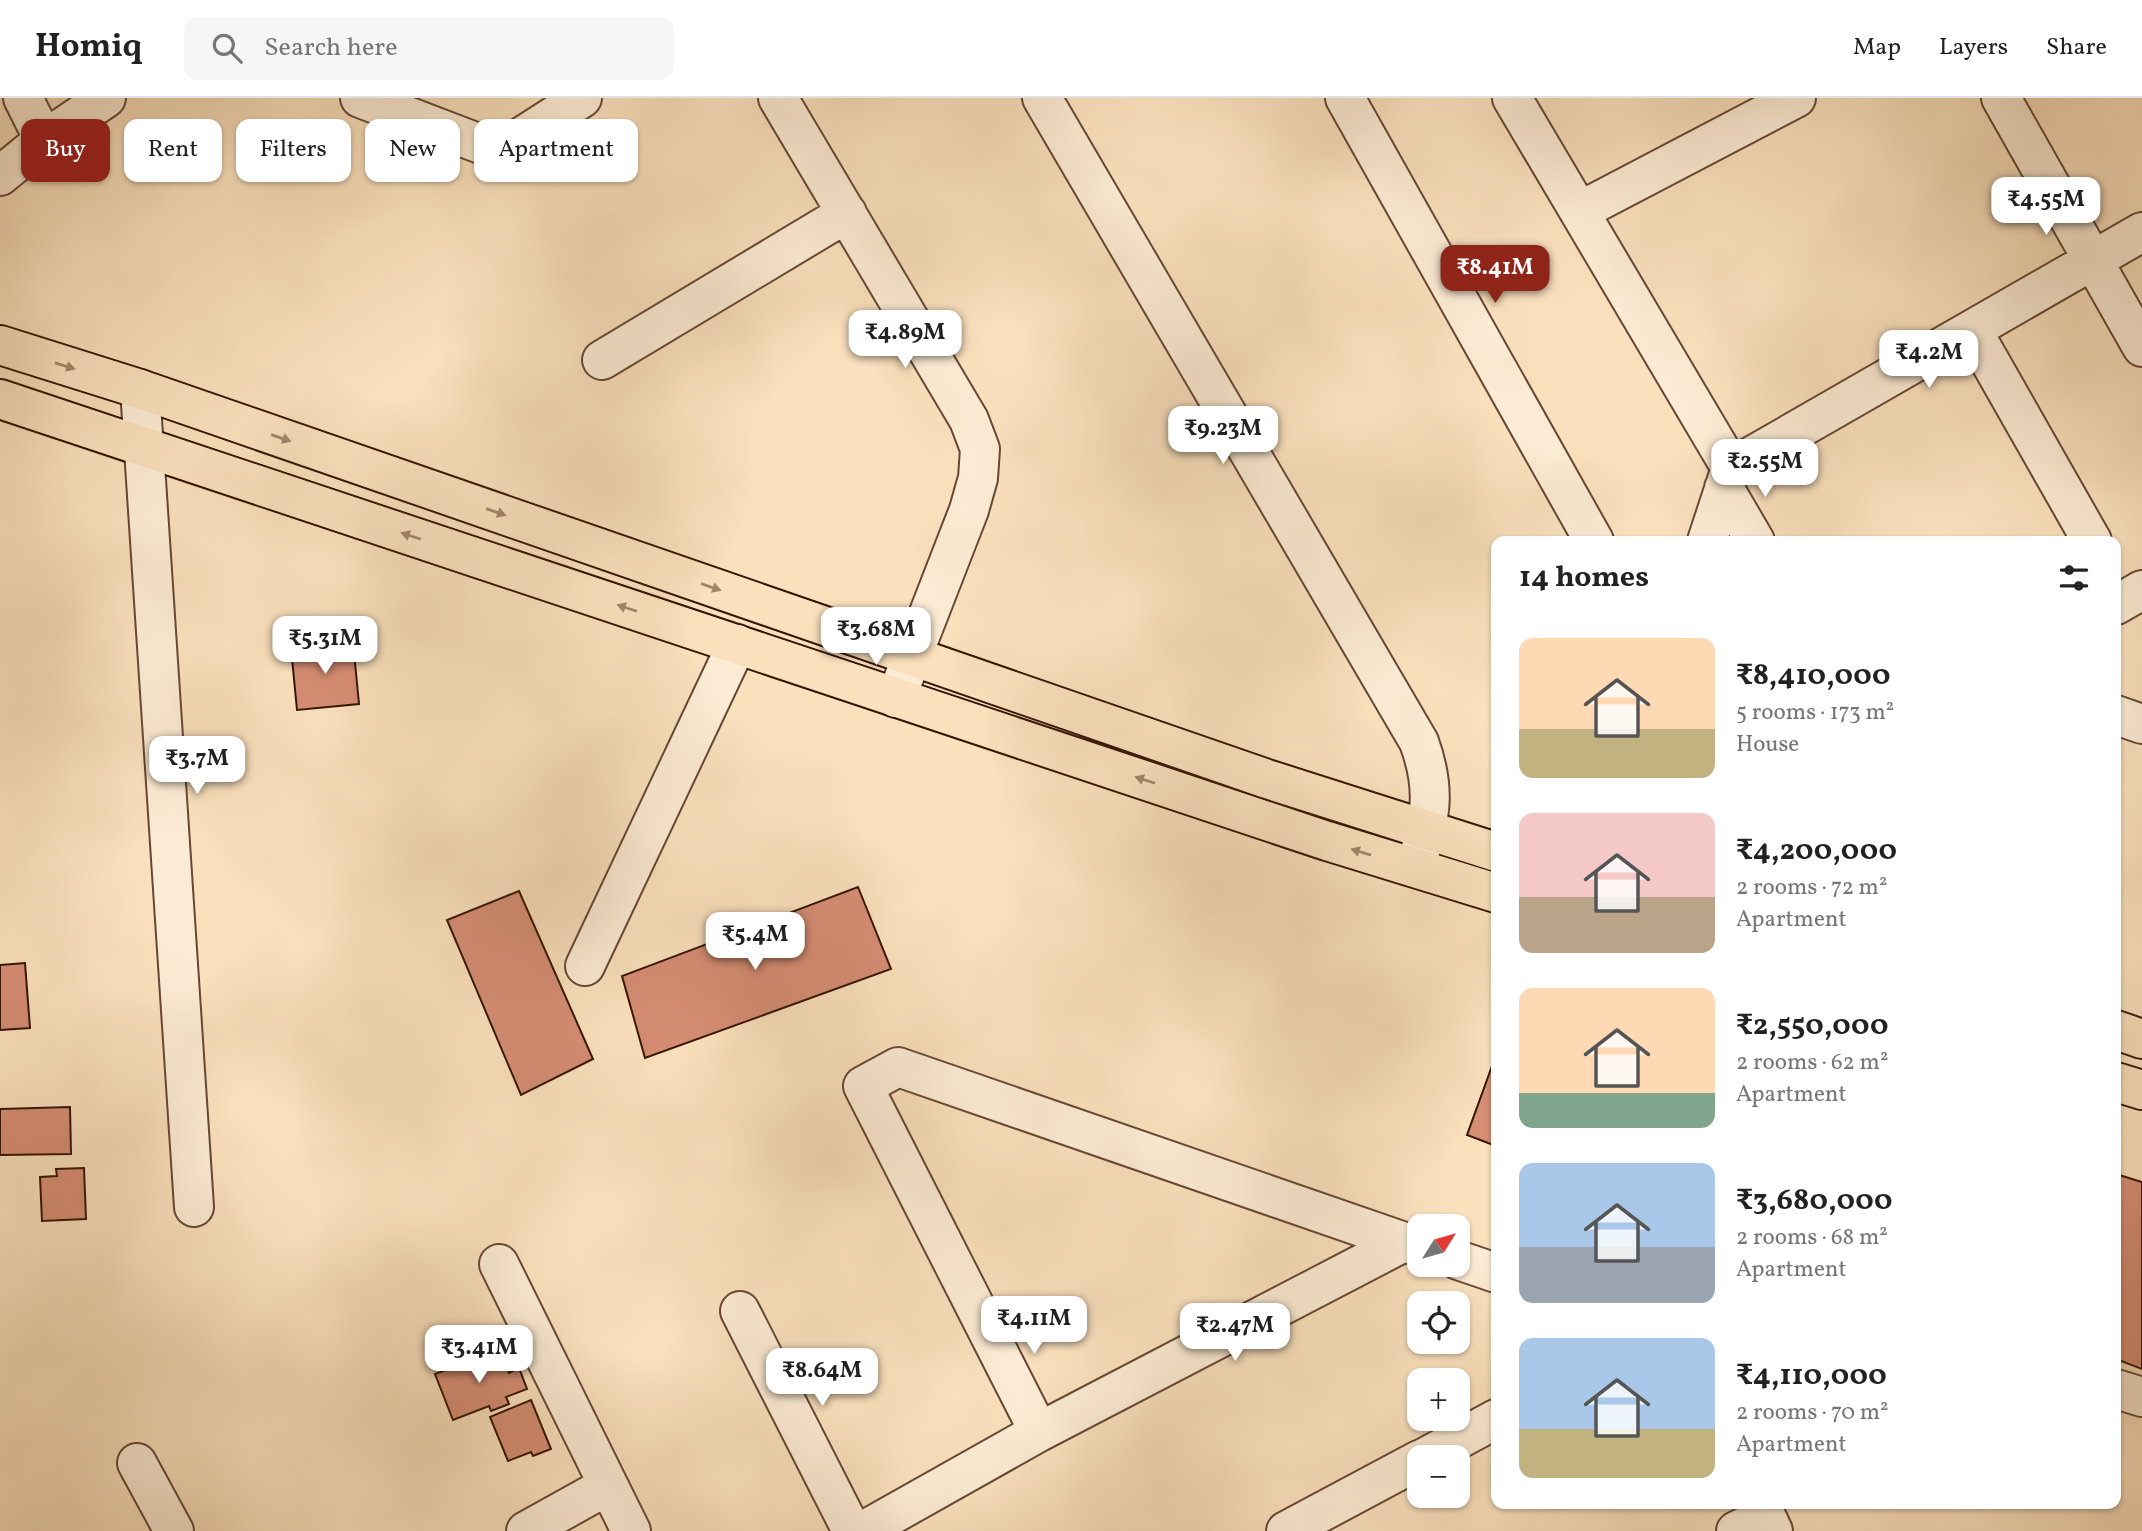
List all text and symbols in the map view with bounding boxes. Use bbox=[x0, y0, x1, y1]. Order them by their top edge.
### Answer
search box bbox=[184, 17, 674, 80]
text: Homiq bbox=[35, 25, 142, 71]
icon: search bbox=[208, 29, 246, 67]
text: Search here bbox=[264, 30, 397, 66]
text: Map bbox=[1853, 31, 1901, 65]
text: Layers bbox=[1939, 31, 2008, 65]
text: Share bbox=[2046, 31, 2107, 65]
chip: Buy bbox=[21, 119, 110, 182]
chip: Rent bbox=[124, 119, 222, 182]
chip: Filters bbox=[236, 119, 351, 182]
chip: New bbox=[365, 119, 460, 182]
chip: Apartment bbox=[474, 119, 638, 182]
pin: ₹4.55M bbox=[1989, 178, 2103, 237]
text: ₹4.55M bbox=[2007, 184, 2085, 216]
pin: ₹8.41M bbox=[1438, 246, 1552, 305]
text: ₹8.41M bbox=[1457, 252, 1533, 284]
pin: ₹4.89M bbox=[848, 310, 962, 370]
text: ₹4.89M bbox=[865, 317, 945, 349]
pin: ₹4.2M bbox=[1880, 330, 1978, 390]
text: ₹4.2M bbox=[1895, 337, 1963, 369]
one-way arrow bbox=[55, 361, 76, 371]
pin: ₹9.23M bbox=[1166, 406, 1280, 466]
text: ₹9.23M bbox=[1184, 413, 1262, 445]
one-way arrow bbox=[270, 433, 291, 444]
pin: ₹2.55M bbox=[1708, 440, 1822, 499]
text: ₹2.55M bbox=[1727, 446, 1803, 478]
one-way arrow bbox=[485, 507, 506, 518]
one-way arrow bbox=[400, 530, 421, 541]
text: 14 homes bbox=[1519, 557, 1649, 599]
icon: filters bbox=[2055, 559, 2093, 597]
one-way arrow bbox=[700, 582, 721, 593]
one-way arrow bbox=[616, 602, 637, 613]
pin: ₹3.68M bbox=[819, 608, 933, 667]
text: ₹3.68M bbox=[837, 614, 915, 646]
pin: ₹5.31M bbox=[268, 616, 382, 676]
text: ₹5.31M bbox=[288, 623, 362, 655]
text: ₹8,410,000 bbox=[1736, 655, 1891, 697]
icon: home bbox=[1575, 666, 1659, 750]
text: 5 rooms · 173 m² bbox=[1736, 697, 1894, 729]
text: House bbox=[1736, 729, 1799, 761]
pin: ₹3.7M bbox=[148, 736, 246, 796]
text: ₹3.7M bbox=[165, 743, 229, 775]
one-way arrow bbox=[1134, 775, 1155, 785]
text: ₹4,200,000 bbox=[1736, 830, 1897, 872]
icon: home bbox=[1575, 841, 1659, 925]
one-way arrow bbox=[1350, 846, 1371, 856]
text: 2 rooms · 72 m² bbox=[1736, 872, 1887, 904]
text: Apartment bbox=[1736, 904, 1847, 936]
pin: ₹5.4M bbox=[706, 912, 804, 972]
text: ₹5.4M bbox=[722, 919, 788, 951]
text: ₹2,550,000 bbox=[1736, 1005, 1888, 1047]
icon: home bbox=[1575, 1016, 1659, 1100]
text: 2 rooms · 62 m² bbox=[1736, 1047, 1888, 1079]
text: Apartment bbox=[1736, 1079, 1847, 1111]
text: ₹3,680,000 bbox=[1736, 1180, 1893, 1222]
icon: home bbox=[1575, 1191, 1659, 1275]
north arrow bbox=[1407, 1214, 1470, 1278]
map controls bbox=[1407, 1214, 1470, 1508]
text: 2 rooms · 68 m² bbox=[1736, 1222, 1888, 1254]
text: Apartment bbox=[1736, 1254, 1847, 1286]
button: locate bbox=[1407, 1291, 1470, 1354]
pin: ₹4.11M bbox=[977, 1296, 1091, 1356]
text: ₹4.11M bbox=[997, 1303, 1071, 1335]
pin: ₹2.47M bbox=[1178, 1304, 1292, 1363]
text: ₹2.47M bbox=[1196, 1310, 1274, 1342]
pin: ₹3.41M bbox=[422, 1326, 536, 1385]
text: ₹3.41M bbox=[441, 1332, 517, 1364]
pin: ₹8.64M bbox=[765, 1348, 879, 1408]
text: ₹8.64M bbox=[782, 1355, 862, 1387]
text: ₹4,110,000 bbox=[1736, 1355, 1887, 1397]
icon: home bbox=[1575, 1366, 1659, 1450]
button: + bbox=[1407, 1368, 1470, 1431]
text: 2 rooms · 70 m² bbox=[1736, 1397, 1889, 1429]
text: Apartment bbox=[1736, 1429, 1847, 1461]
button: − bbox=[1407, 1445, 1470, 1508]

